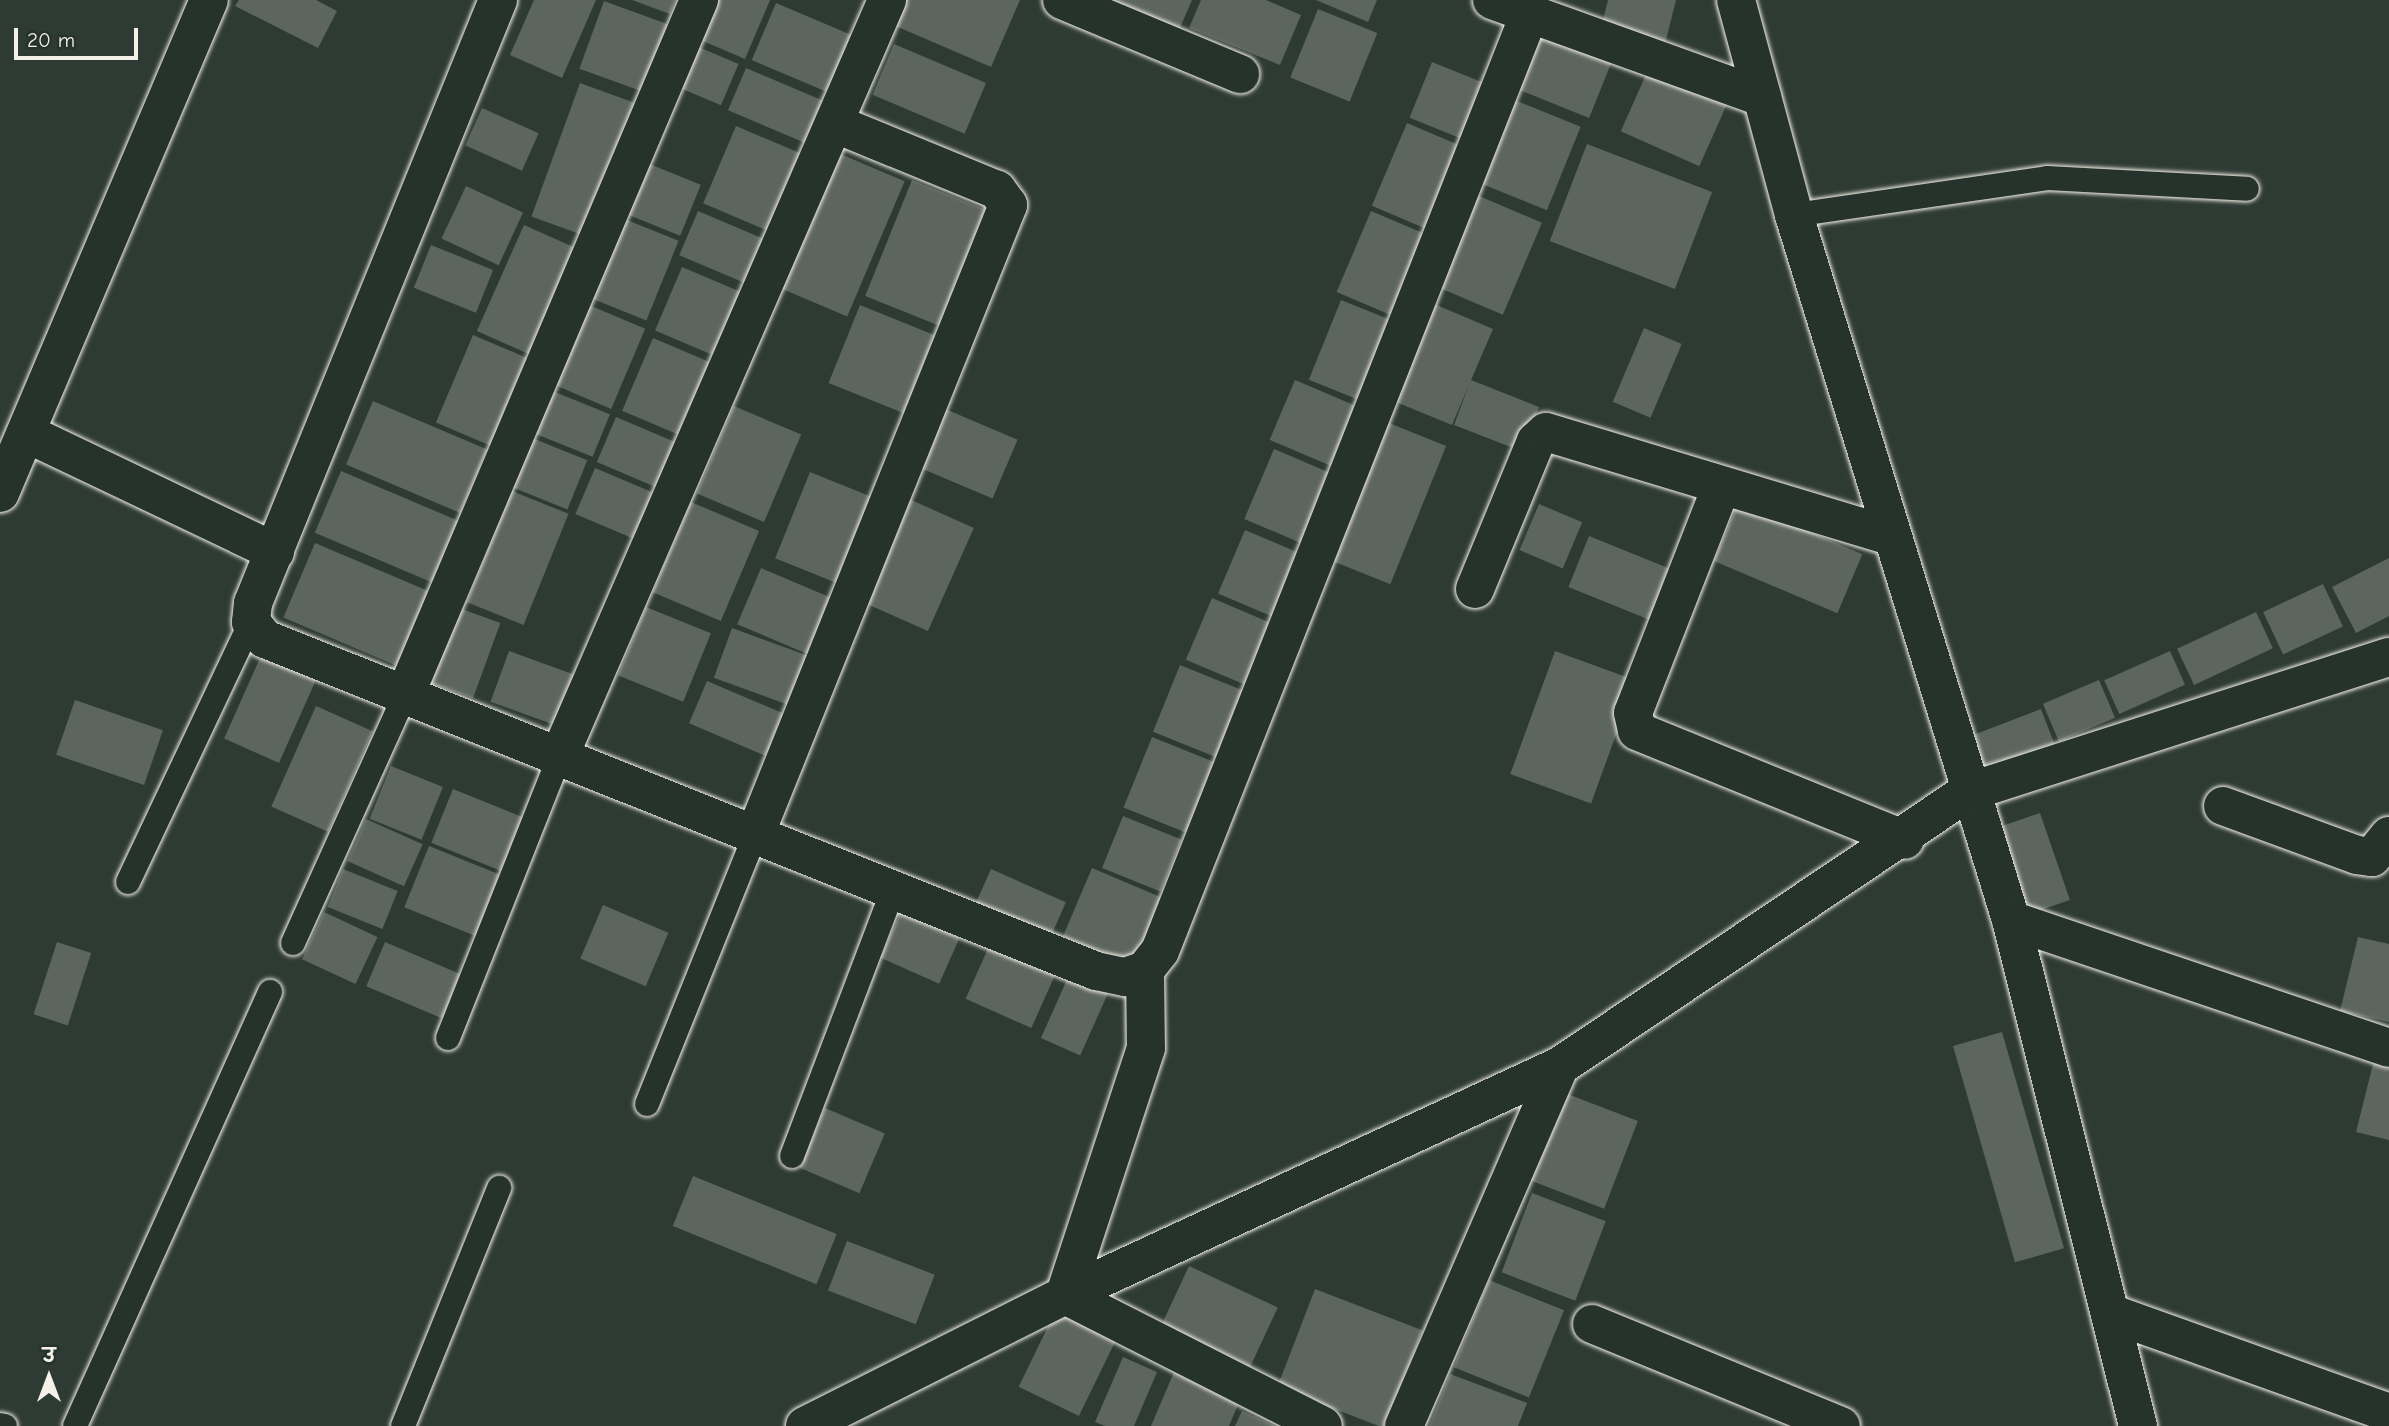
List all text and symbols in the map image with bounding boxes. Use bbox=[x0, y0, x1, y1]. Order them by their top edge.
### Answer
scale bar bbox=[18, 14, 142, 58]
text: 20 m bbox=[27, 28, 75, 52]
north arrow bbox=[14, 1342, 84, 1412]
text: उ bbox=[43, 1345, 55, 1367]

